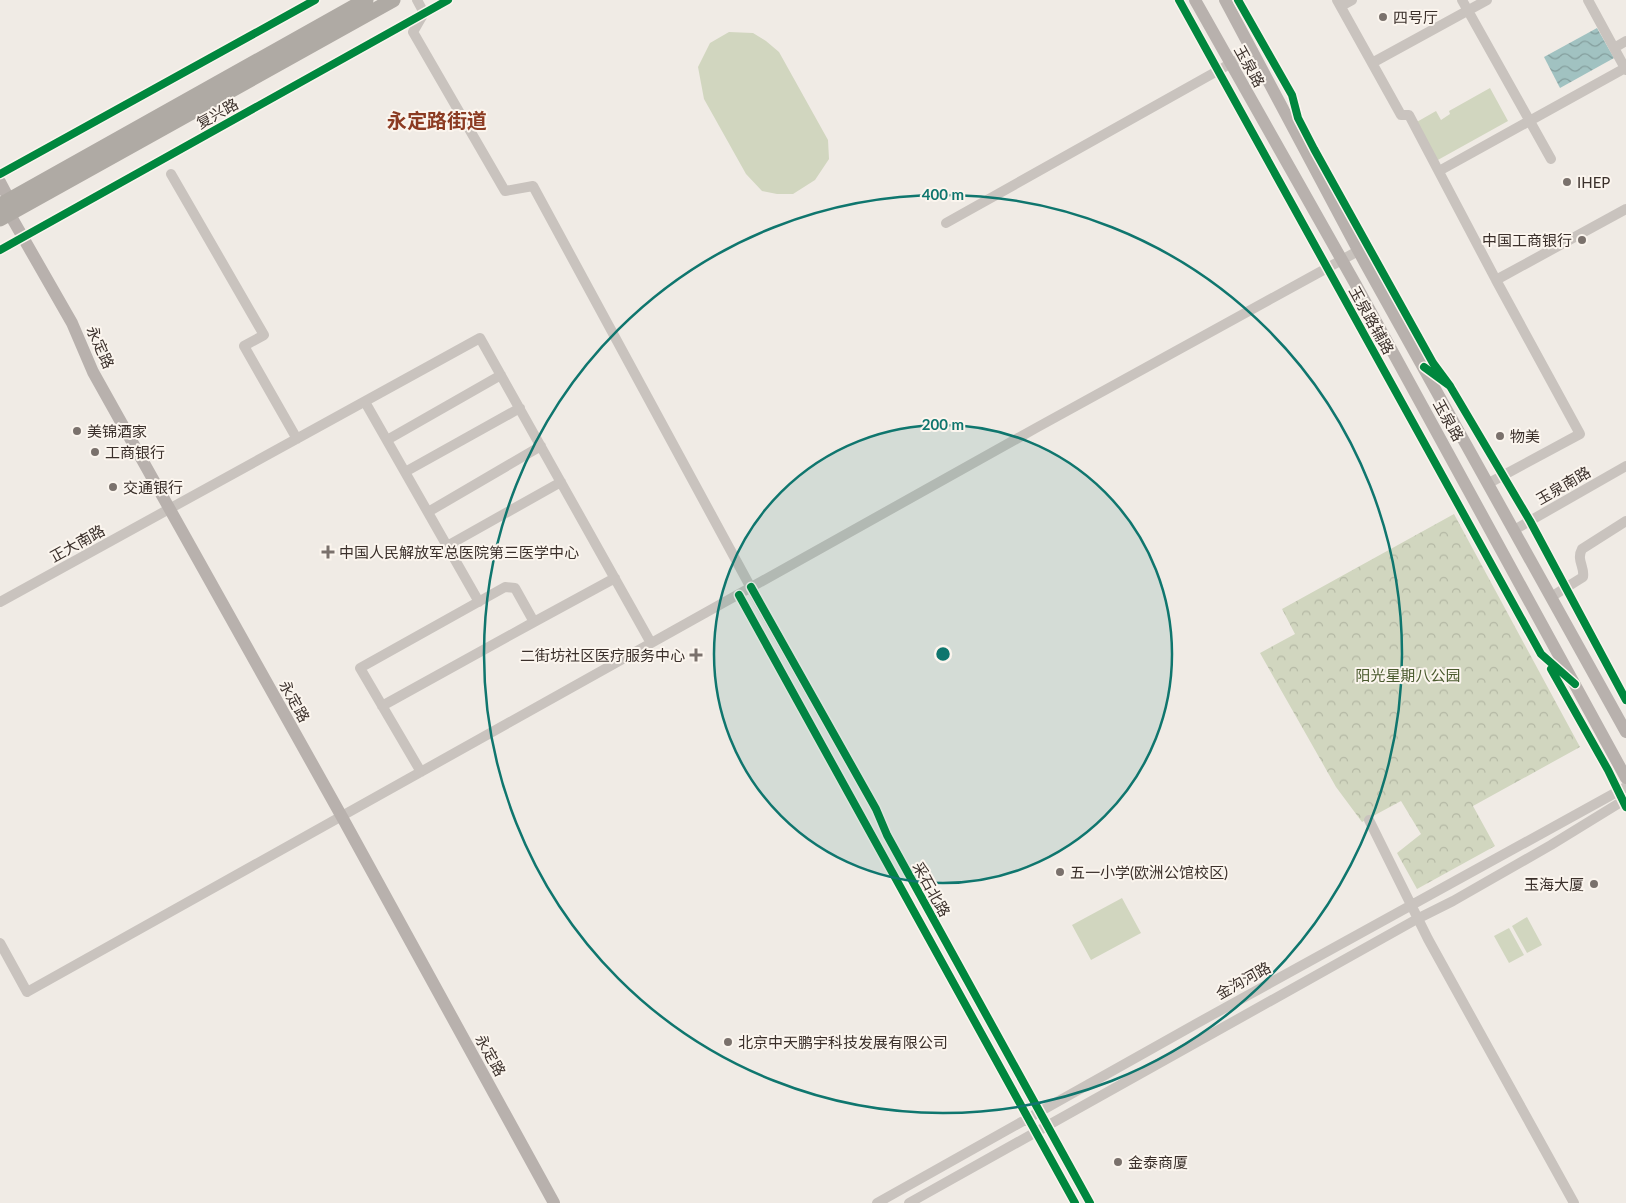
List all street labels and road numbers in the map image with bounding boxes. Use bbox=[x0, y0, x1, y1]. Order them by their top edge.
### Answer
street label: 玉泉路 bbox=[1231, 42, 1269, 90]
street label: 复兴路 bbox=[193, 94, 241, 132]
street label: 玉泉路辅路 bbox=[1346, 283, 1398, 357]
street label: 永定路 bbox=[84, 323, 118, 371]
street label: 玉泉路 bbox=[1430, 396, 1468, 444]
street label: 玉泉南路 bbox=[1533, 462, 1593, 508]
street label: 正大南路 bbox=[46, 521, 108, 565]
street label: 永定路 bbox=[276, 677, 314, 725]
street label: 采石北路 bbox=[910, 858, 954, 920]
street label: 金沟河路 bbox=[1212, 958, 1274, 1002]
street label: 永定路 bbox=[472, 1031, 510, 1079]

